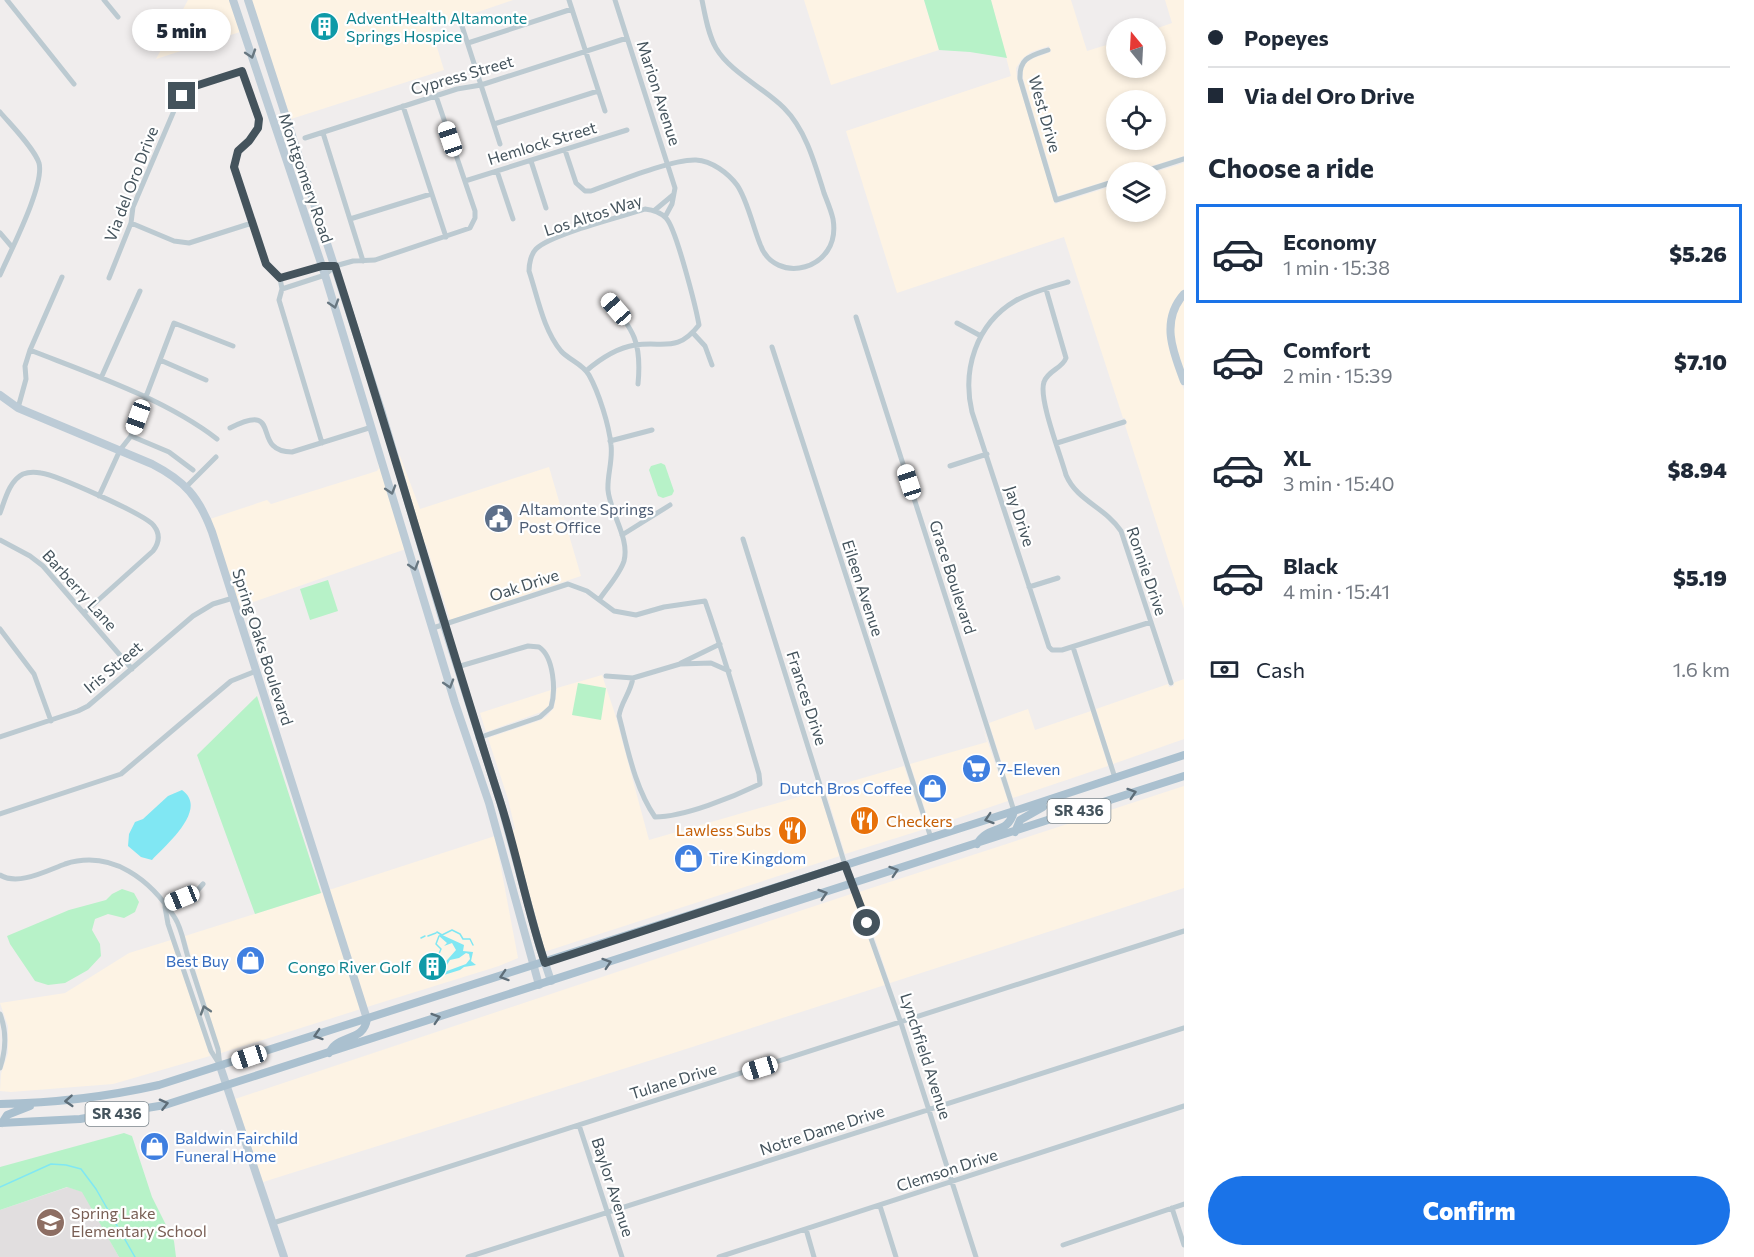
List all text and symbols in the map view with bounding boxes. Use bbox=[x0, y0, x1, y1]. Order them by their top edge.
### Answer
place label: AdventHealth Altamonte Springs Hospice bbox=[346, 8, 527, 45]
callout: 5 min bbox=[132, 9, 231, 51]
building icon: AdventHealth Altamonte Springs Hospice bbox=[309, 11, 341, 43]
text: 5 min bbox=[156, 18, 207, 42]
north arrow bbox=[1106, 18, 1166, 78]
map controls bbox=[1106, 18, 1166, 222]
text: Popeyes bbox=[1244, 24, 1329, 51]
street label: Marion Avenue bbox=[634, 38, 685, 148]
one-way arrow bbox=[244, 48, 256, 59]
street label: Cypress Street bbox=[408, 51, 516, 98]
street label: West Drive bbox=[1025, 73, 1066, 155]
route end bbox=[168, 82, 195, 109]
text: Via del Oro Drive bbox=[1244, 82, 1415, 109]
button: locate bbox=[1106, 90, 1166, 150]
street label: Montgomery Road bbox=[275, 110, 338, 245]
street label: Hemlock Street bbox=[485, 117, 599, 168]
car bbox=[436, 119, 464, 159]
street label: Via del Oro Drive bbox=[100, 124, 161, 244]
text: Choose a ride bbox=[1208, 151, 1374, 184]
button: layers bbox=[1106, 162, 1166, 222]
street label: Los Altos Way bbox=[541, 190, 644, 239]
icon: car bbox=[1211, 227, 1265, 281]
text: Economy bbox=[1283, 228, 1377, 255]
text: $5.26 bbox=[1669, 240, 1727, 267]
text: 1 min · 15:38 bbox=[1283, 255, 1390, 279]
car bbox=[597, 290, 635, 328]
one-way arrow bbox=[327, 298, 339, 309]
icon: car bbox=[1211, 335, 1265, 389]
text: Comfort bbox=[1283, 336, 1371, 363]
text: $7.10 bbox=[1674, 348, 1727, 375]
text: 2 min · 15:39 bbox=[1283, 363, 1393, 387]
car bbox=[123, 397, 153, 437]
icon: car bbox=[1211, 443, 1265, 497]
text: XL bbox=[1283, 444, 1311, 471]
text: $8.94 bbox=[1667, 456, 1727, 483]
car bbox=[895, 462, 923, 502]
text: 3 min · 15:40 bbox=[1283, 471, 1394, 495]
street label: Jay Drive bbox=[1002, 483, 1039, 549]
one-way arrow bbox=[384, 484, 396, 495]
place label: Altamonte Springs Post Office bbox=[519, 499, 654, 536]
public building icon: Altamonte Springs Post Office bbox=[482, 502, 514, 534]
street label: Grace Boulevard bbox=[926, 517, 981, 636]
street label: Ronnie Drive bbox=[1123, 524, 1171, 618]
street label: Eileen Avenue bbox=[839, 537, 888, 638]
street label: Barberry Lane bbox=[39, 545, 122, 634]
icon: car bbox=[1211, 551, 1265, 605]
text: Black bbox=[1283, 552, 1338, 579]
one-way arrow bbox=[407, 560, 419, 571]
street label: Oak Drive bbox=[487, 564, 561, 605]
text: $5.19 bbox=[1673, 564, 1727, 591]
street label: Spring Oaks Boulevard bbox=[229, 566, 298, 728]
text: 4 min · 15:41 bbox=[1283, 579, 1390, 603]
street label: Iris Street bbox=[80, 636, 146, 697]
street label: Frances Drive bbox=[783, 648, 832, 747]
icon: cash bbox=[1208, 653, 1241, 686]
text: Cash bbox=[1256, 656, 1305, 683]
text: 1.6 km bbox=[1673, 657, 1730, 681]
one-way arrow bbox=[442, 678, 454, 689]
supermarket icon: 7-Eleven bbox=[961, 753, 993, 785]
place label: 7-Eleven bbox=[998, 759, 1061, 778]
shop icon: Dutch Bros Coffee bbox=[917, 772, 949, 804]
place label: Dutch Bros Coffee bbox=[779, 778, 912, 797]
one-way arrow bbox=[1126, 788, 1137, 801]
road number: SR 436 bbox=[1048, 799, 1110, 823]
restaurant icon: Checkers bbox=[849, 805, 881, 837]
place label: Checkers bbox=[886, 811, 953, 830]
one-way arrow bbox=[984, 812, 995, 825]
restaurant icon: Lawless Subs bbox=[776, 814, 808, 846]
place label: Lawless Subs bbox=[676, 820, 771, 839]
shop icon: Tire Kingdom bbox=[672, 842, 704, 874]
place label: Tire Kingdom bbox=[709, 848, 806, 867]
one-way arrow bbox=[888, 866, 899, 878]
car bbox=[162, 883, 202, 913]
one-way arrow bbox=[817, 889, 828, 901]
route start bbox=[853, 909, 880, 936]
shop icon: Best Buy bbox=[234, 945, 266, 977]
place label: Best Buy bbox=[166, 951, 229, 970]
building icon: Congo River Golf bbox=[416, 951, 448, 983]
place label: Congo River Golf bbox=[288, 957, 412, 976]
one-way arrow bbox=[601, 958, 612, 970]
one-way arrow bbox=[499, 968, 509, 981]
street label: Lynchfield Avenue bbox=[897, 990, 956, 1121]
one-way arrow bbox=[200, 1005, 212, 1016]
one-way arrow bbox=[430, 1013, 441, 1025]
one-way arrow bbox=[313, 1028, 324, 1040]
car bbox=[229, 1043, 269, 1071]
car bbox=[740, 1054, 780, 1082]
street label: Tulane Drive bbox=[627, 1058, 718, 1103]
one-way arrow bbox=[64, 1094, 74, 1107]
one-way arrow bbox=[159, 1099, 169, 1112]
street label: Notre Dame Drive bbox=[757, 1100, 887, 1159]
road number: SR 436 bbox=[86, 1102, 148, 1126]
place label: Baldwin Fairchild Funeral Home bbox=[175, 1128, 298, 1165]
shop icon: Baldwin Fairchild Funeral Home bbox=[138, 1131, 170, 1163]
street label: Baylor Avenue bbox=[588, 1135, 638, 1239]
street label: Clemson Drive bbox=[894, 1144, 1000, 1195]
button: Confirm bbox=[1208, 1176, 1730, 1245]
place label: Spring Lake Elementary School bbox=[71, 1203, 207, 1240]
school or university icon: Spring Lake Elementary School bbox=[34, 1206, 66, 1238]

